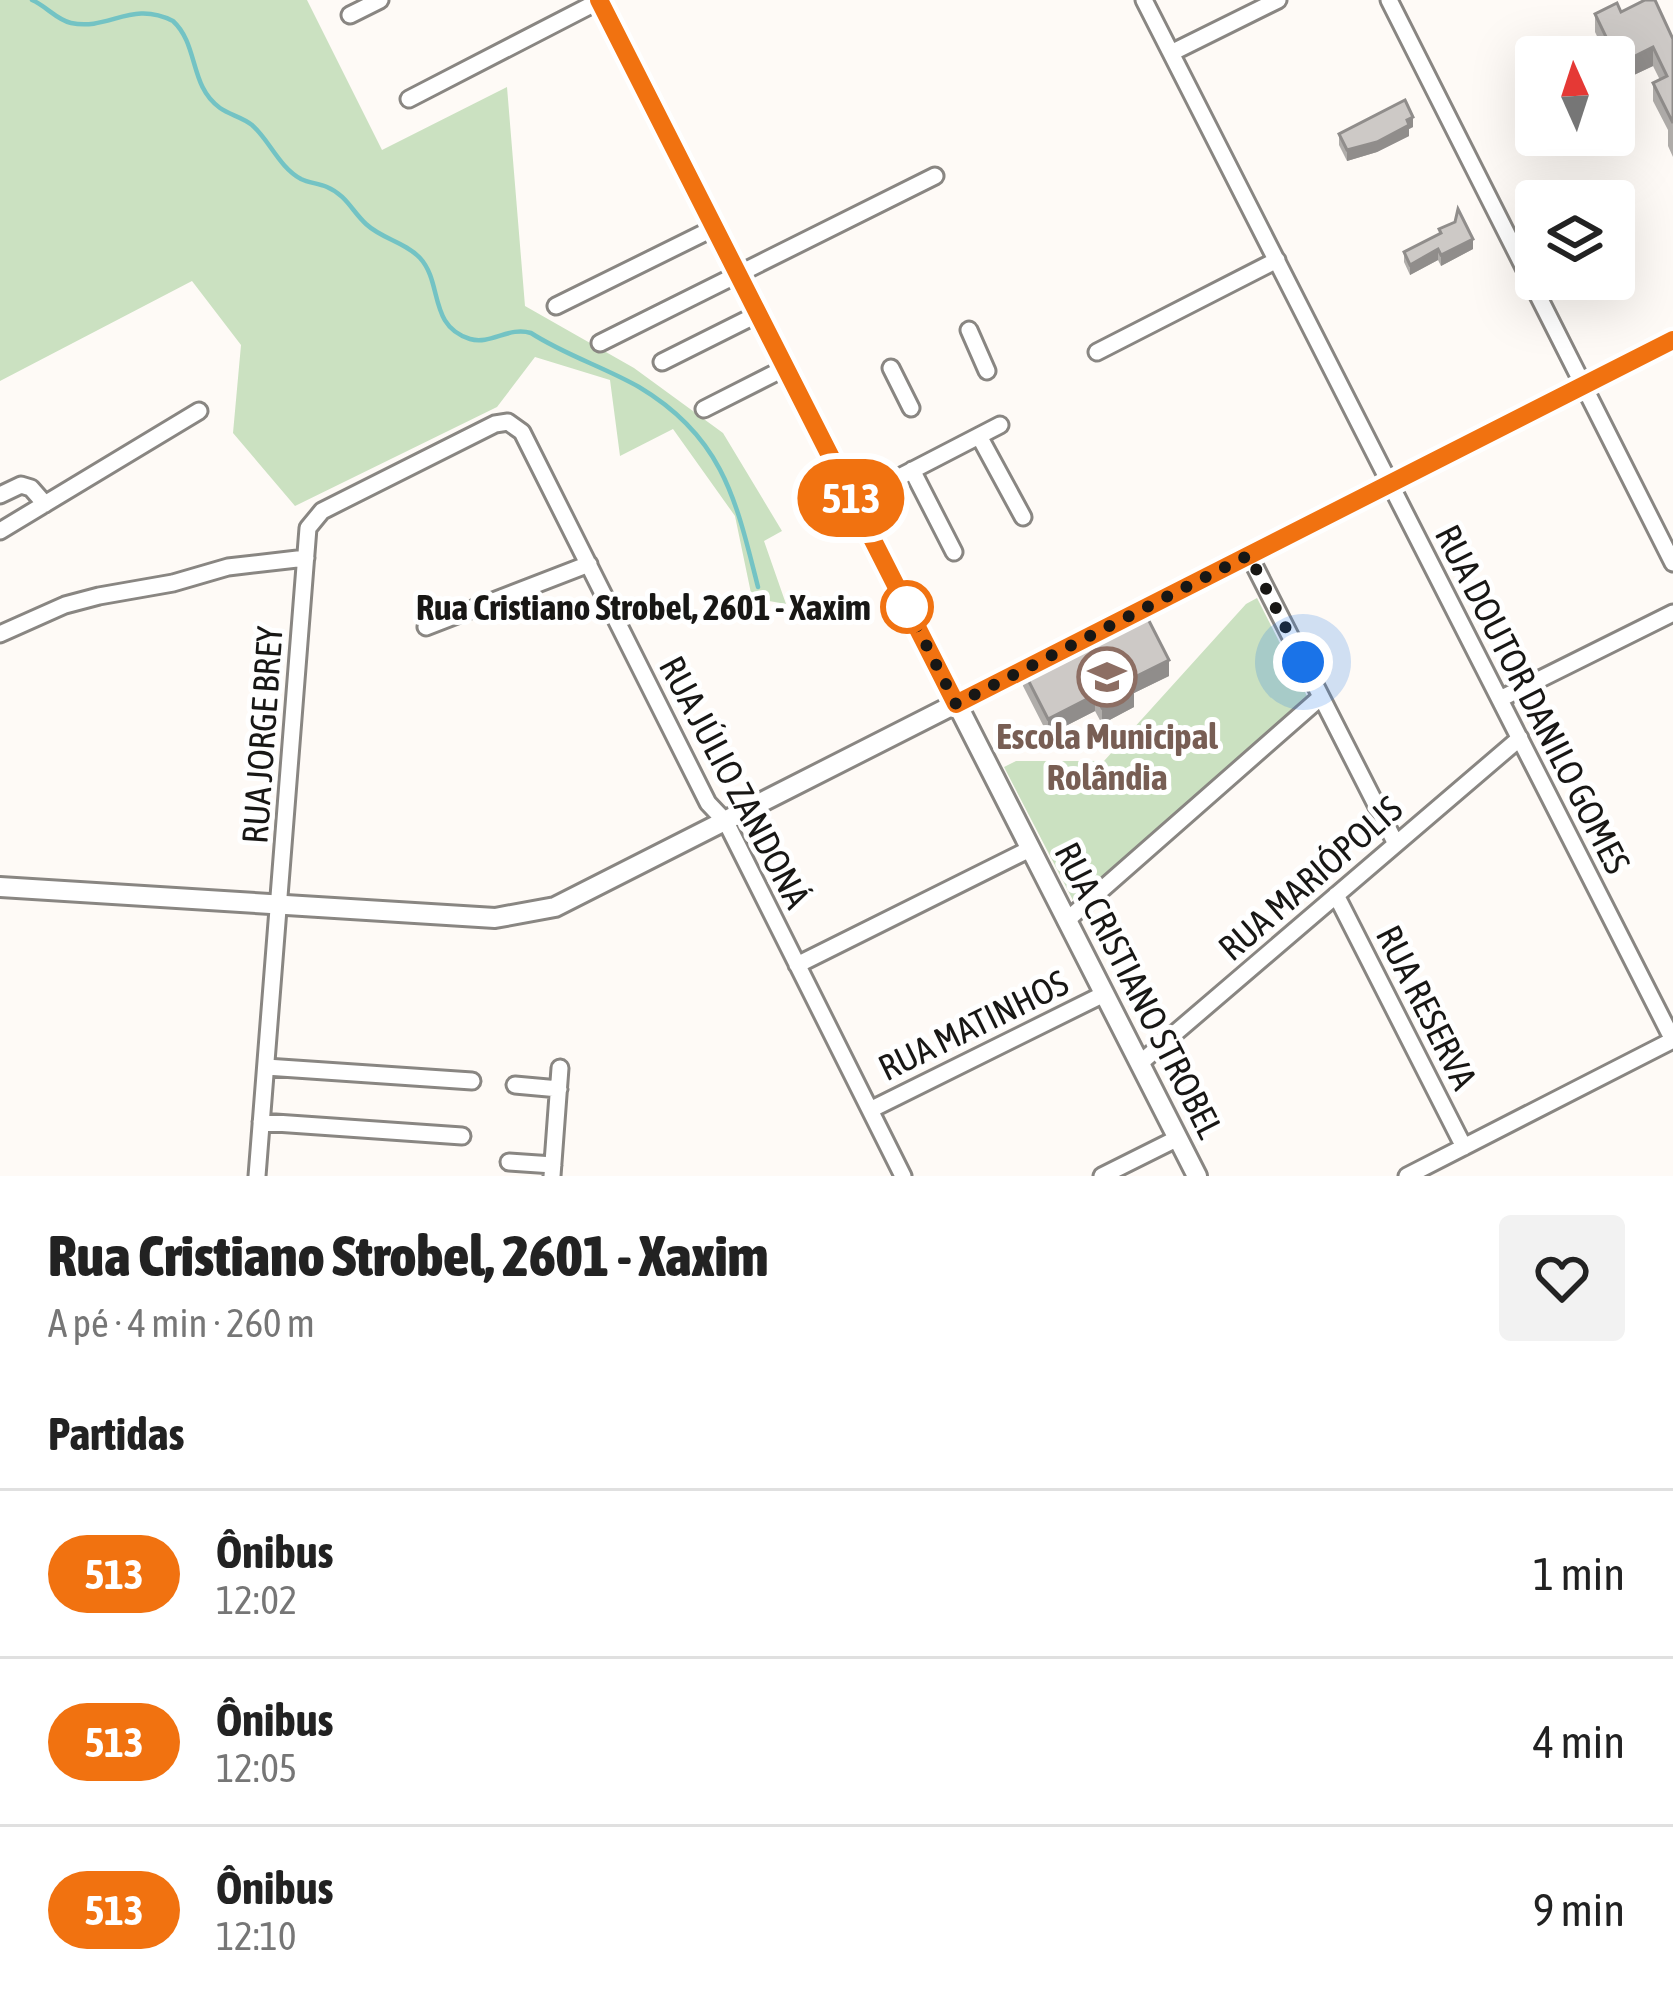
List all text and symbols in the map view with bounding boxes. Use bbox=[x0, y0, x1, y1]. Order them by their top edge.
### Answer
north arrow bbox=[1515, 36, 1635, 156]
map controls bbox=[1515, 36, 1635, 300]
button: layers bbox=[1515, 180, 1635, 300]
line badge: 513 bbox=[782, 459, 920, 537]
text: 513 bbox=[821, 474, 881, 522]
street label: RUA DOUTOR DANILO GOMES bbox=[1427, 518, 1639, 880]
marker: Rua Cristiano Strobel, 2601 - Xaxim bbox=[882, 582, 932, 632]
place label: Rua Cristiano Strobel, 2601 - Xaxim bbox=[416, 586, 871, 628]
street label: RUA JORGE BREY bbox=[233, 625, 291, 845]
your location bbox=[1273, 632, 1333, 692]
school or university icon: Escola Municipal Rolândia bbox=[1076, 646, 1138, 708]
street label: RUA JÚLIO ZANDONÁ bbox=[651, 649, 819, 915]
place label: Escola Municipal Rolândia bbox=[996, 715, 1218, 798]
street label: RUA MARIÓPOLIS bbox=[1210, 787, 1410, 969]
street label: RUA CRISTIANO STROBEL bbox=[1046, 835, 1232, 1145]
street label: RUA RESERVA bbox=[1368, 918, 1486, 1096]
street label: RUA MATINHOS bbox=[871, 961, 1075, 1089]
button: heart bbox=[1499, 1215, 1625, 1341]
text: Rua Cristiano Strobel, 2601 - Xaxim bbox=[48, 1223, 769, 1288]
text: A pé · 4 min · 260 m bbox=[48, 1301, 315, 1345]
text: Partidas bbox=[48, 1408, 184, 1460]
text: Ônibus bbox=[216, 1526, 333, 1578]
text: 1 min bbox=[1533, 1548, 1625, 1600]
text: 513 bbox=[84, 1550, 144, 1598]
text: 12:02 bbox=[216, 1578, 297, 1622]
text: Ônibus bbox=[216, 1694, 333, 1746]
text: 4 min bbox=[1533, 1716, 1625, 1768]
text: 513 bbox=[84, 1718, 144, 1766]
text: 12:05 bbox=[216, 1746, 297, 1790]
text: Ônibus bbox=[216, 1862, 333, 1914]
text: 9 min bbox=[1533, 1884, 1625, 1936]
text: 513 bbox=[84, 1886, 144, 1934]
text: 12:10 bbox=[216, 1914, 296, 1958]

